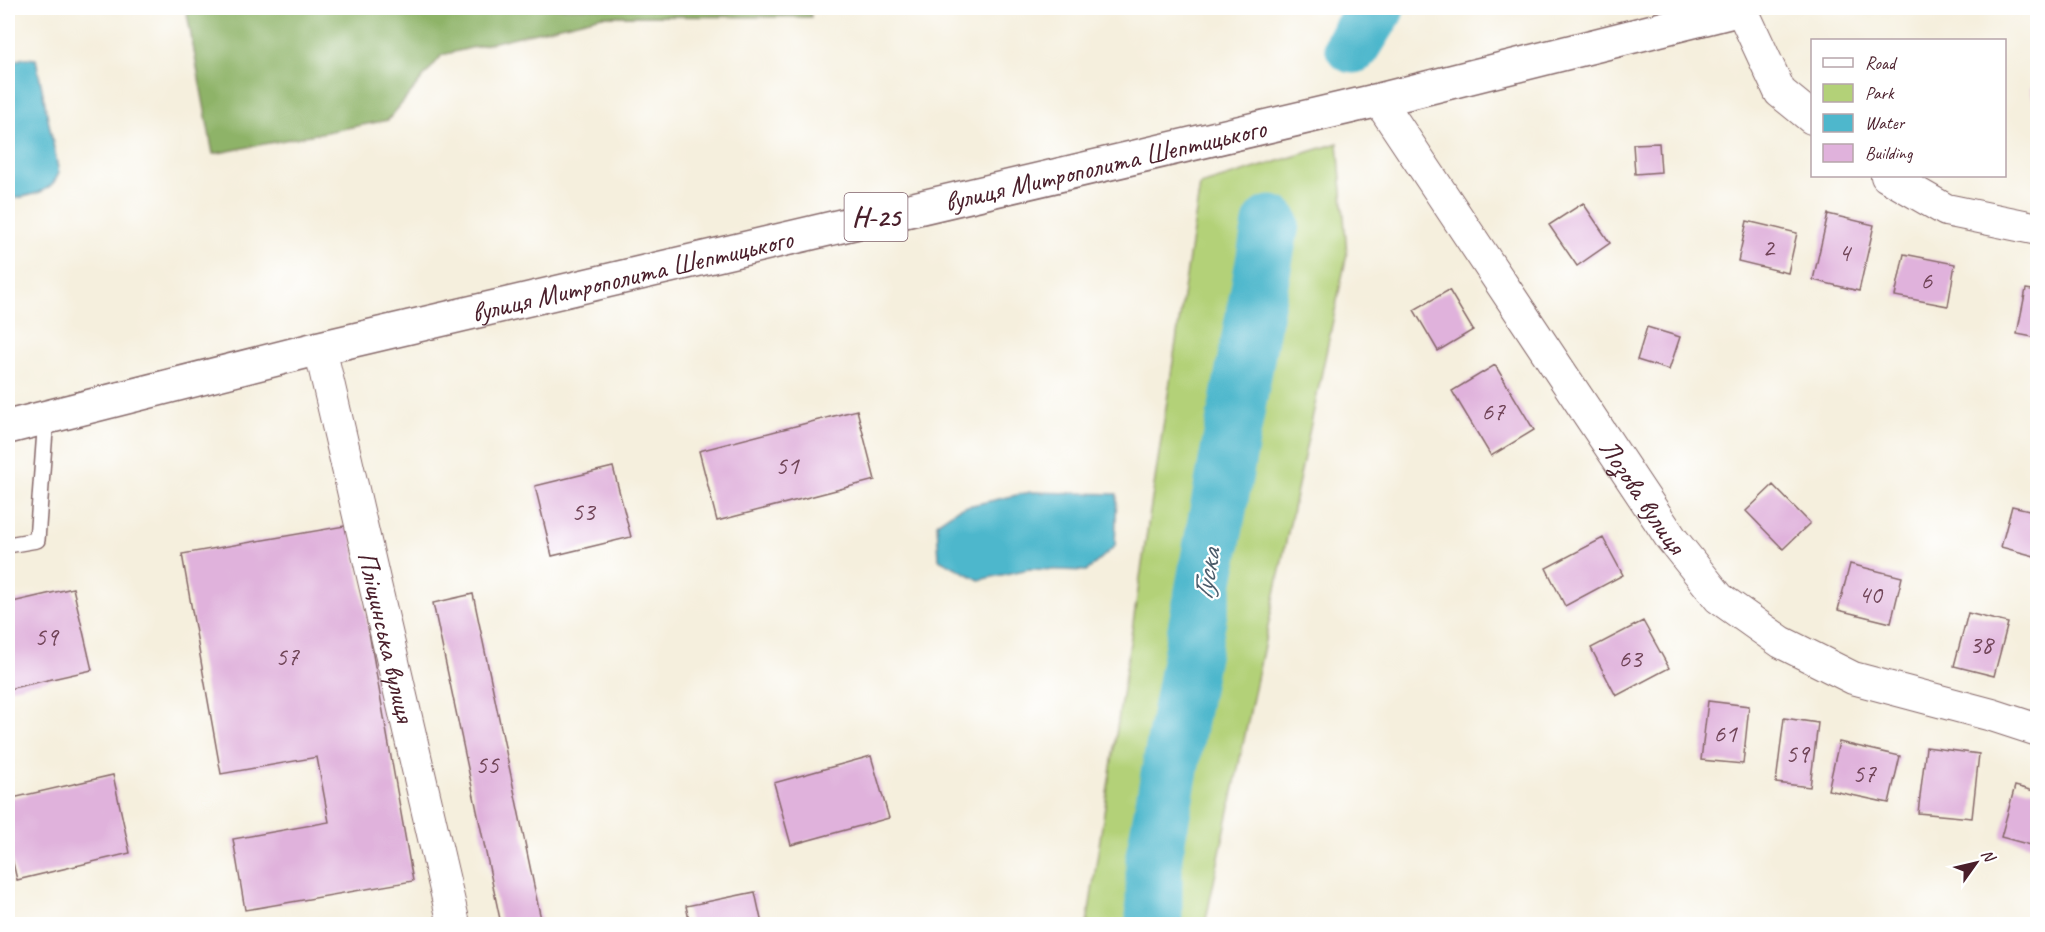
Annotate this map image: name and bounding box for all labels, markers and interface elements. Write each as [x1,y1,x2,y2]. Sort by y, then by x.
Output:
legend [1811,39,2006,177]
text: Road [1865,52,1898,74]
text: Park [1865,82,1895,104]
street label: вулиця Митрополита Шептицького [941,110,1271,219]
text: Water [1865,112,1906,134]
text: Building [1865,142,1914,164]
road number: Н-25 [844,193,908,241]
street label: вулиця Митрополита Шептицького [468,220,798,330]
house number: 2 [1762,231,1776,264]
house number: 4 [1838,236,1852,269]
house number: 6 [1920,264,1933,297]
house number: 67 [1481,395,1506,428]
street label: Лозова вулиця [1592,432,1695,563]
house number: 51 [775,449,800,482]
house number: 53 [571,495,597,528]
water label: Гуска [1183,543,1230,602]
street label: Пліщинська вулиця [350,548,424,727]
house number: 40 [1858,578,1884,611]
house number: 59 [34,620,60,653]
house number: 38 [1969,628,1995,661]
house number: 57 [275,640,300,673]
house number: 63 [1618,642,1644,675]
house number: 61 [1713,717,1738,750]
house number: 59 [1785,737,1811,770]
house number: 55 [475,748,500,781]
house number: 57 [1852,757,1877,790]
north arrow [1946,833,2006,893]
text: N [1977,845,2000,867]

